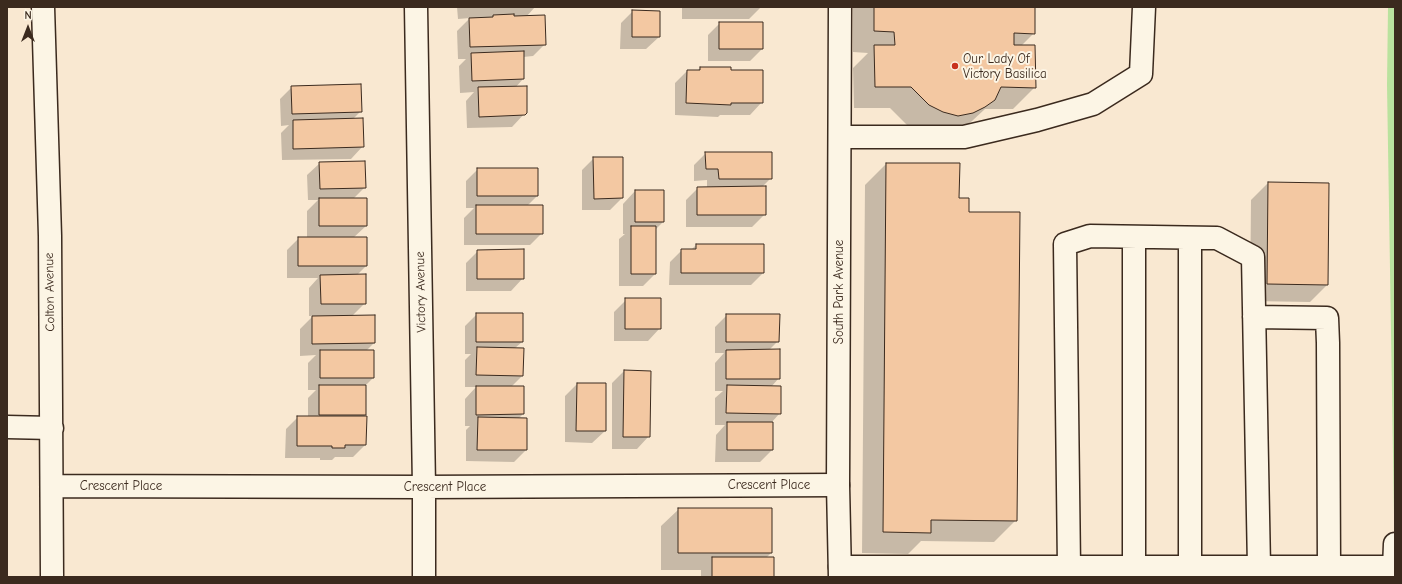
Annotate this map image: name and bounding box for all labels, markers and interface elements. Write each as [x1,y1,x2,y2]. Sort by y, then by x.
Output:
north arrow [8,8,48,48]
text: N [24,9,32,22]
place label: Our Lady Of Victory Basilica [963,51,1047,82]
marker: Our Lady Of Victory Basilica [950,61,960,71]
street label: South Park Avenue [831,240,847,344]
street label: Victory Avenue [412,251,430,333]
street label: Colton Avenue [42,252,58,332]
street label: Crescent Place [728,477,810,493]
street label: Crescent Place [80,478,162,494]
street label: Crescent Place [404,479,486,495]

